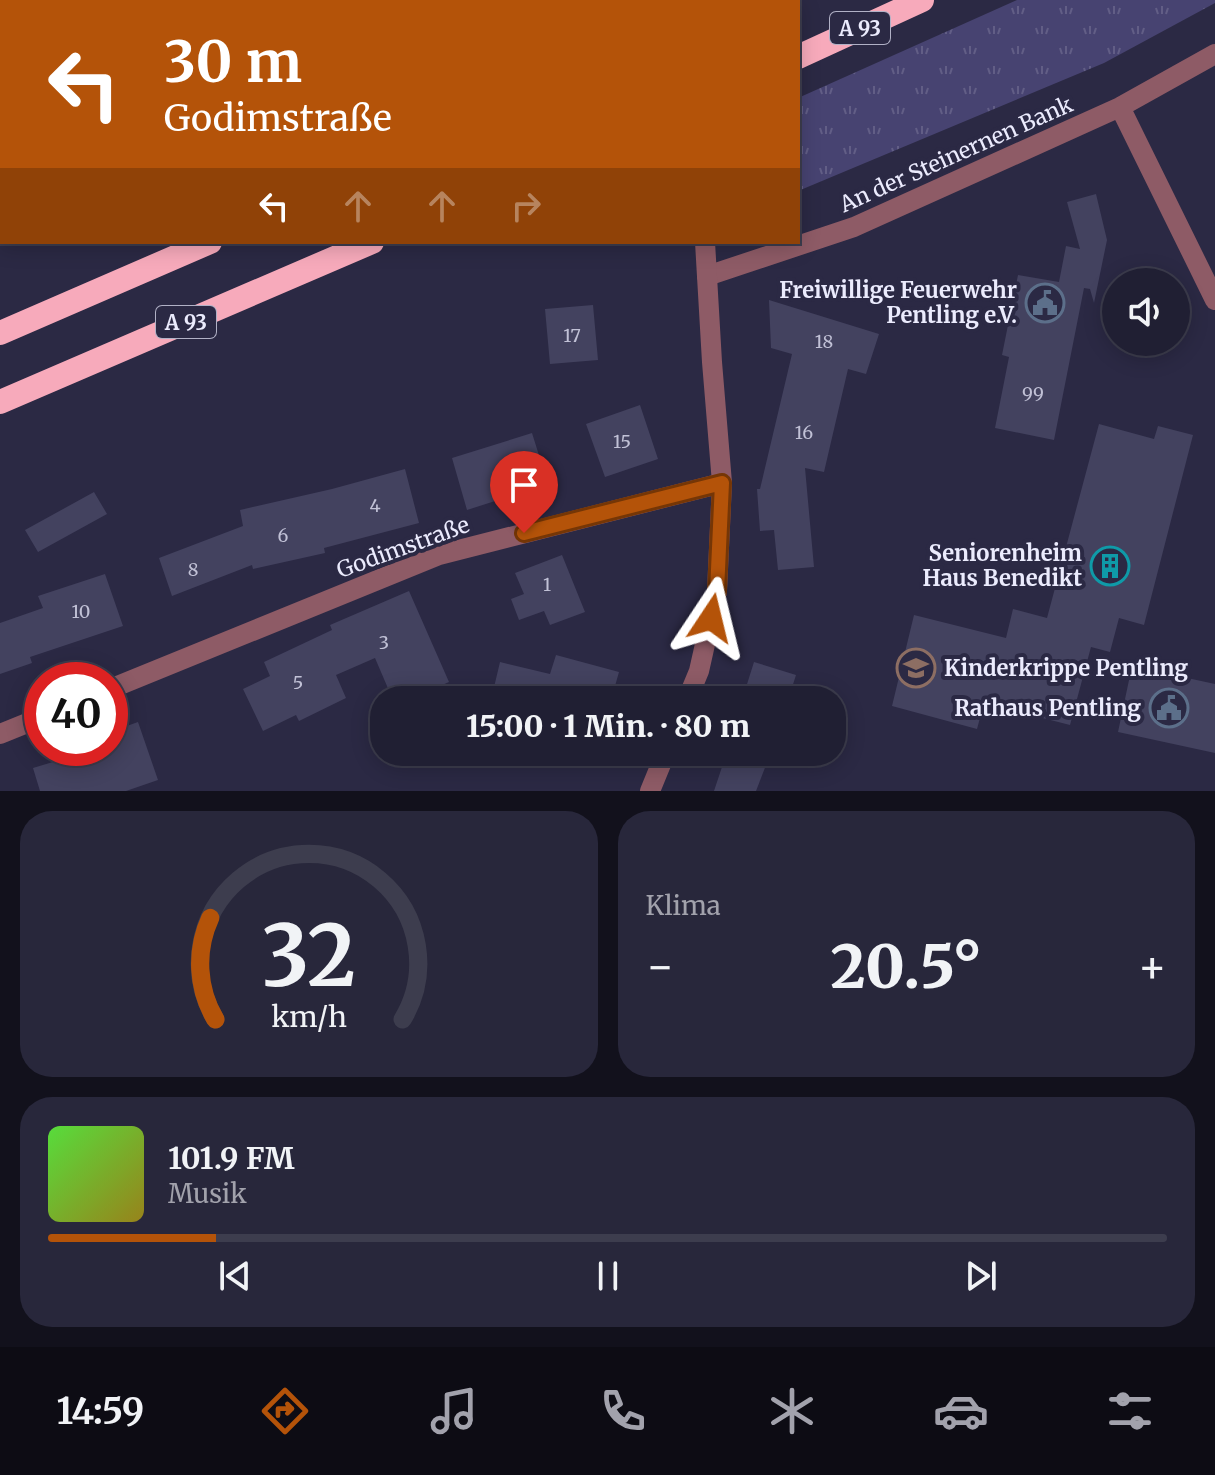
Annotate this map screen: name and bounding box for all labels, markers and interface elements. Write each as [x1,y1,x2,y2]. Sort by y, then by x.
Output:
road number: A 93 [830,12,890,44]
text: 30 m [164,27,302,97]
icon: left [32,32,136,136]
street label: An der Steinernen Bank [834,90,1077,219]
text: Godimstraße [164,96,392,141]
icon: left [252,184,296,228]
icon: ahead [336,184,380,228]
icon: ahead [420,184,464,228]
icon: right [504,184,548,228]
map controls [1102,268,1190,356]
button: sound [1102,268,1190,356]
place label: Freiwillige Feuerwehr Pentling e.V. [779,276,1017,329]
public building icon: Freiwillige Feuerwehr Pentling e.V. [1024,282,1066,324]
road number: A 93 [156,306,216,338]
house number: 17 [563,324,581,347]
house number: 18 [815,330,833,353]
house number: 99 [1022,382,1044,405]
house number: 16 [795,421,813,444]
house number: 15 [613,430,631,453]
pin [490,451,558,533]
icon: arrive [502,463,546,507]
house number: 4 [369,494,381,517]
street label: Godimstraße [333,510,473,584]
house number: 6 [278,524,289,547]
place label: Seniorenheim Haus Benedikt [923,539,1082,592]
building icon: Seniorenheim Haus Benedikt [1089,545,1131,587]
house number: 8 [188,558,198,581]
house number: 1 [543,573,551,596]
position arrow [669,576,753,660]
house number: 10 [72,600,90,623]
house number: 3 [379,631,389,654]
school or university icon: Kinderkrippe Pentling [895,647,937,689]
place label: Kinderkrippe Pentling [944,654,1188,682]
speed limit sign: 40 [24,662,128,766]
house number: 5 [293,671,303,694]
public building icon: Rathaus Pentling [1148,687,1190,729]
place label: Rathaus Pentling [954,694,1141,722]
text: 15:00 · 1 Min. · 80 m [466,707,750,745]
text: Klima [646,889,721,922]
text: 32 [262,904,356,1009]
text: 20.5° [830,929,982,1004]
text: − [646,939,675,994]
text: + [1138,939,1167,994]
text: km/h [271,999,347,1035]
text: 101.9 FM [168,1139,295,1177]
text: Musik [168,1177,247,1210]
icon: previous [213,1254,257,1298]
icon: pause [586,1254,630,1298]
icon: next [959,1254,1003,1298]
icon: directions [257,1383,313,1439]
icon: music [426,1383,482,1439]
icon: phone [595,1383,651,1439]
icon: climate [764,1383,820,1439]
icon: car [933,1383,989,1439]
icon: filters [1102,1383,1158,1439]
text: 14:59 [57,1389,144,1434]

